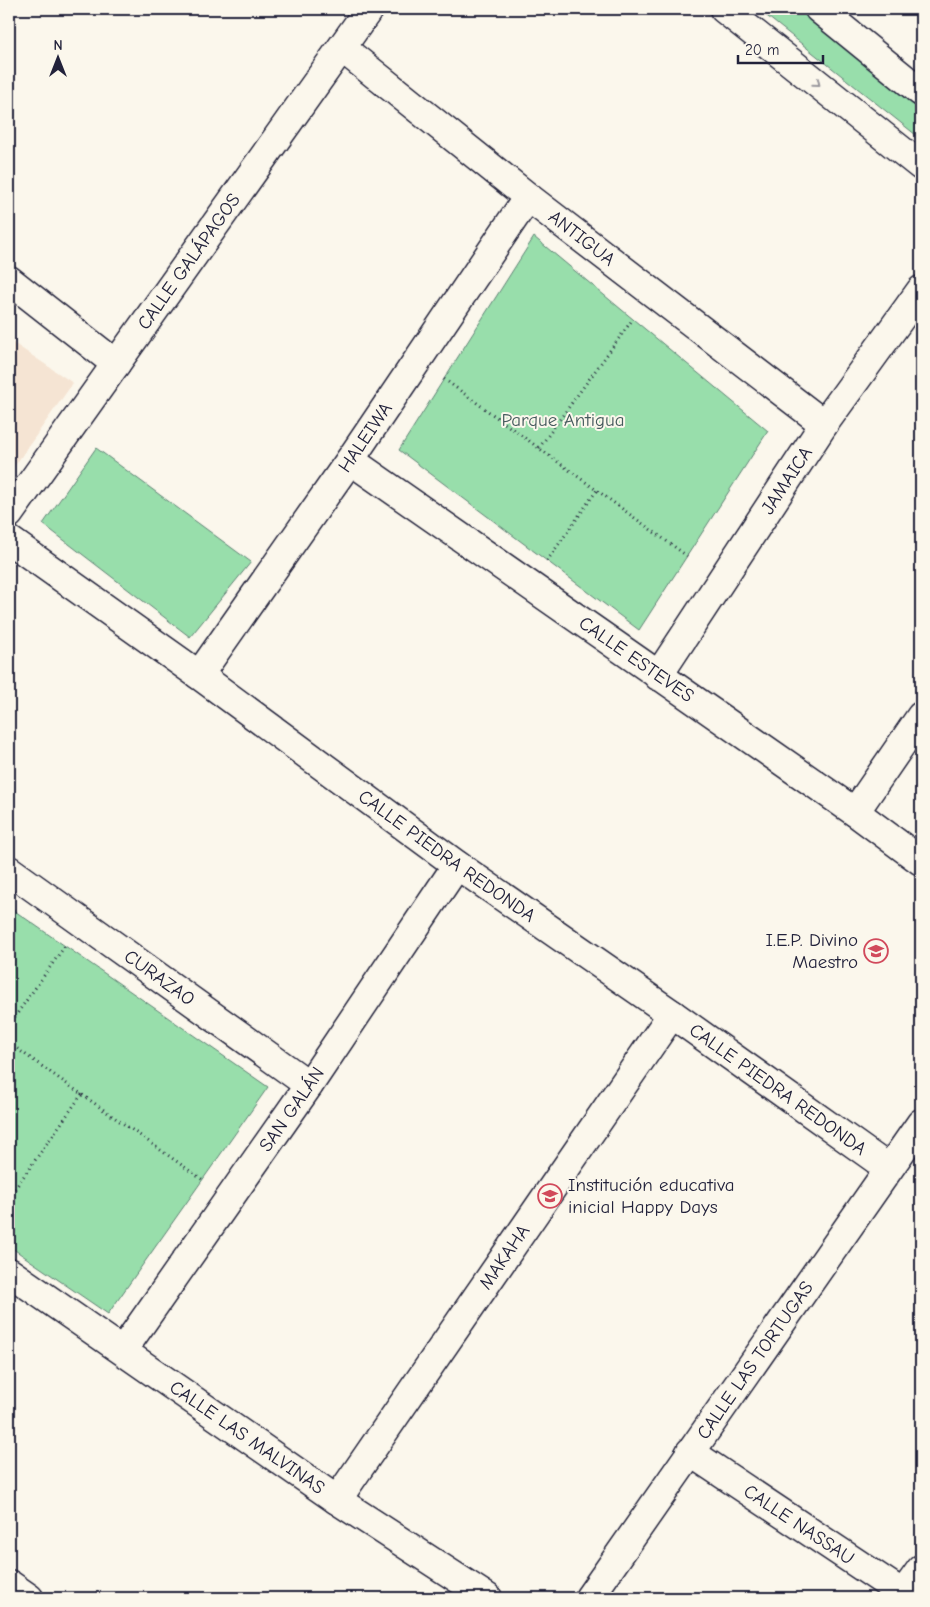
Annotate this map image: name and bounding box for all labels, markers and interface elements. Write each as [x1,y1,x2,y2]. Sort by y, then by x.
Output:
north arrow [32,32,82,82]
scale bar [738,32,822,64]
text: N [53,37,63,54]
text: 20 m [745,41,779,59]
one-way arrow [811,77,820,85]
street label: CALLE GALÁPAGOS [133,189,245,334]
street label: ANTIGUA [544,206,619,271]
street label: HALEIWA [334,398,397,477]
park label: Parque Antigua [501,409,625,431]
street label: JAMAICA [757,443,817,519]
street label: CALLE ESTEVES [575,612,698,707]
street label: CALLE PIEDRA REDONDA [354,785,539,927]
place label: I.E.P. Divino Maestro [766,929,858,973]
school or university icon: I.E.P. Divino Maestro [863,938,889,964]
street label: CURAZAO [120,945,199,1010]
street label: CALLE PIEDRA REDONDA [685,1019,871,1160]
street label: SAN GALÁN [255,1063,329,1156]
place label: Institución educativa inicial Happy Days [568,1174,735,1218]
school or university icon: Institución educativa inicial Happy Days [537,1183,563,1209]
street label: MAKAHA [475,1221,534,1294]
street label: CALLE LAS TORTUGAS [692,1277,818,1443]
street label: CALLE LAS MALVINAS [165,1376,329,1499]
street label: CALLE NASSAU [740,1480,858,1569]

